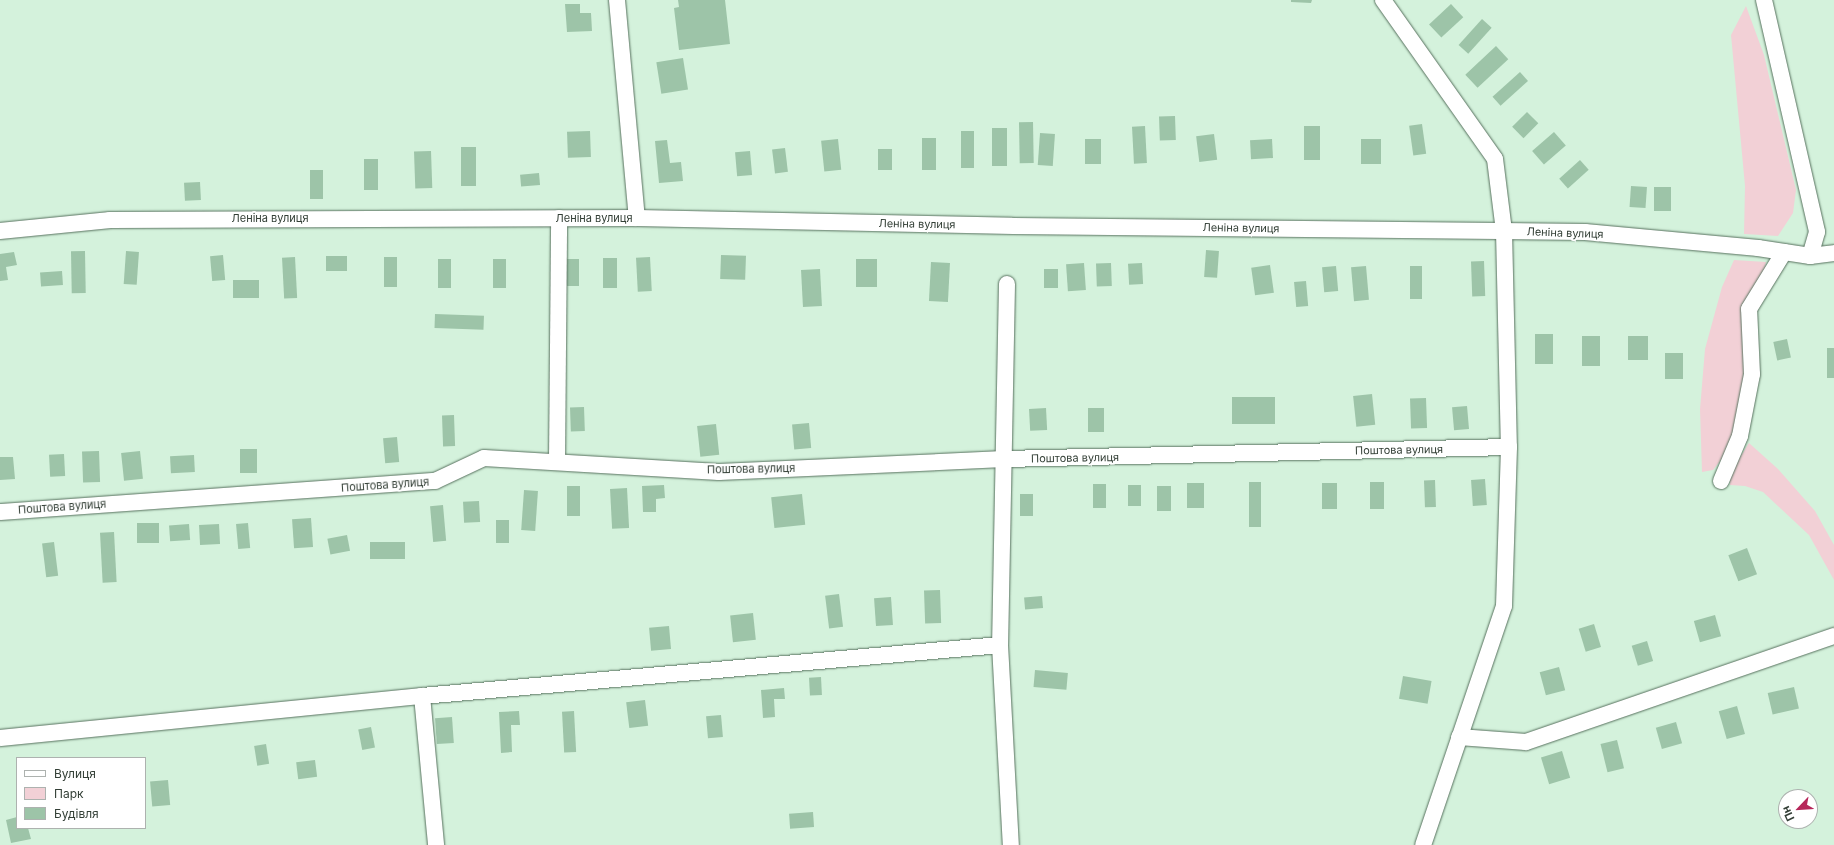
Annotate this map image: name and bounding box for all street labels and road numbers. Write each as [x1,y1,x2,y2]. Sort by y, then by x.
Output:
street label: Леніна вулиця [232,211,308,225]
street label: Леніна вулиця [556,211,632,225]
street label: Леніна вулиця [878,217,956,231]
street label: Леніна вулиця [1202,221,1280,235]
street label: Леніна вулиця [1526,225,1604,241]
street label: Поштова вулиця [1355,443,1443,457]
street label: Поштова вулиця [1031,451,1119,465]
street label: Поштова вулиця [707,462,795,476]
street label: Поштова вулиця [341,475,429,495]
street label: Поштова вулиця [18,497,106,517]

